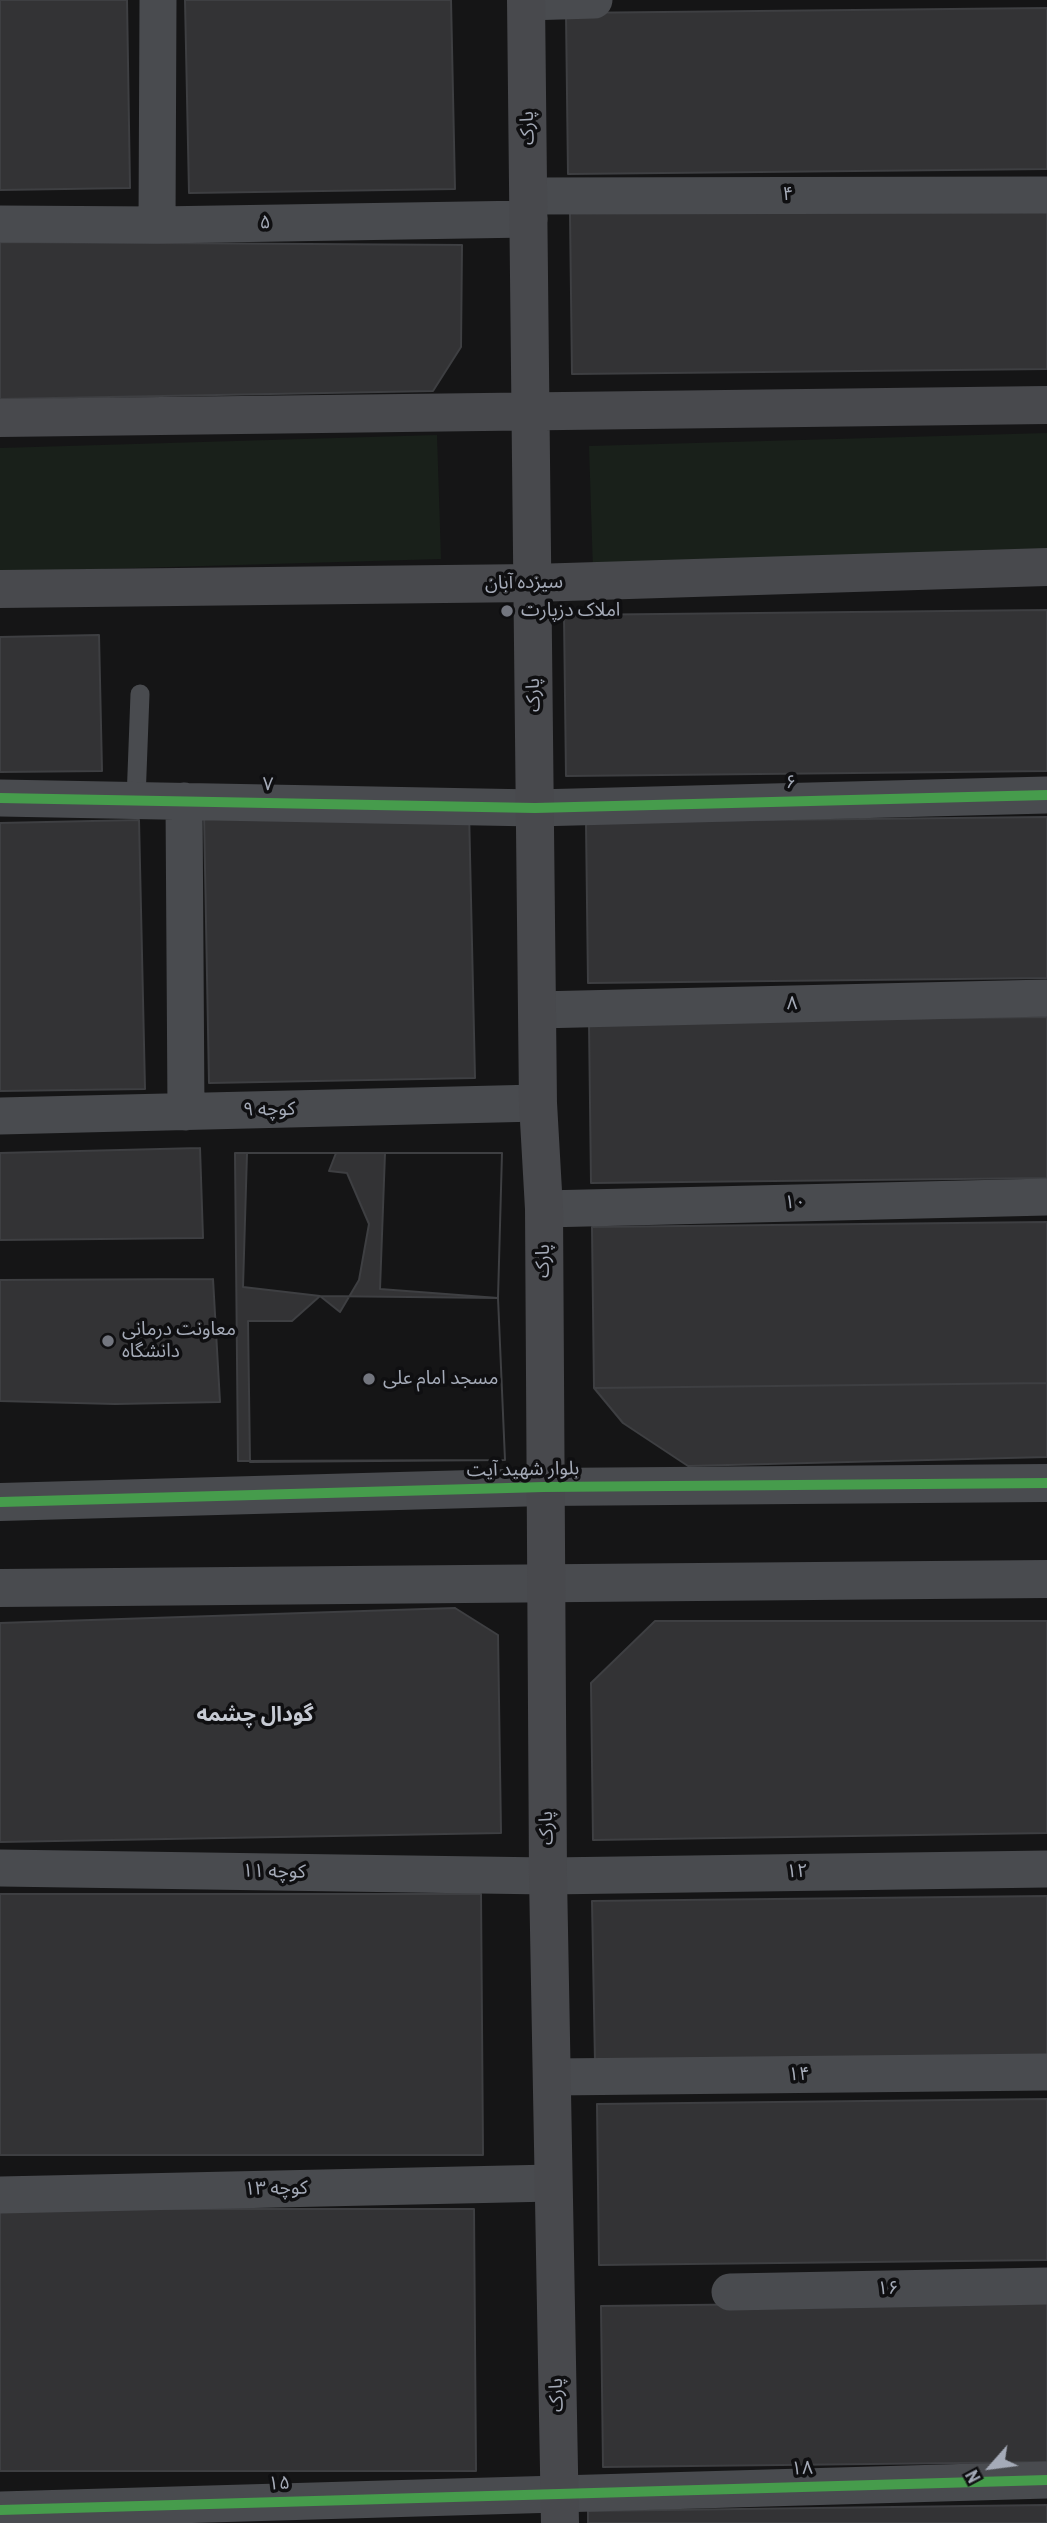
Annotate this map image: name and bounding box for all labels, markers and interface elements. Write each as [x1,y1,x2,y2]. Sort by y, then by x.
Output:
street label: پارک [516,111,540,145]
street label: ۴ [783,184,793,206]
street label: ۵ [259,212,271,234]
street label: سیزده آبان [485,571,563,595]
place label: املاک دزپارت [521,600,620,622]
marker: املاک دزپارت [499,603,515,619]
street label: پارک [522,678,546,712]
street label: ۶ [785,771,797,795]
street label: ۷ [262,774,274,796]
street label: ۸ [786,993,798,1015]
street label: کوچه ۹ [243,1098,295,1122]
street label: ۱۰ [784,1191,806,1215]
street label: پارک [533,1244,555,1278]
place label: معاونت درمانی دانشگاه [122,1319,236,1363]
marker: معاونت درمانی دانشگاه [100,1333,116,1349]
place label: مسجد امام علی [383,1368,498,1390]
marker: مسجد امام علی [361,1371,377,1387]
street label: بلوار شهید آیت [467,1458,579,1482]
district label: گودال چشمه [197,1702,313,1728]
street label: پارک [535,1811,559,1845]
street label: کوچه ۱۱ [242,1860,306,1884]
street label: ۱۲ [786,1860,808,1884]
street label: ۱۴ [788,2063,810,2087]
street label: کوچه ۱۳ [244,2177,308,2201]
street label: ۱۶ [877,2277,899,2301]
street label: پارک [545,2378,569,2412]
north arrow [956,2432,1026,2502]
street label: ۱۸ [791,2457,813,2481]
text: N [958,2466,987,2488]
street label: ۱۵ [268,2472,290,2496]

